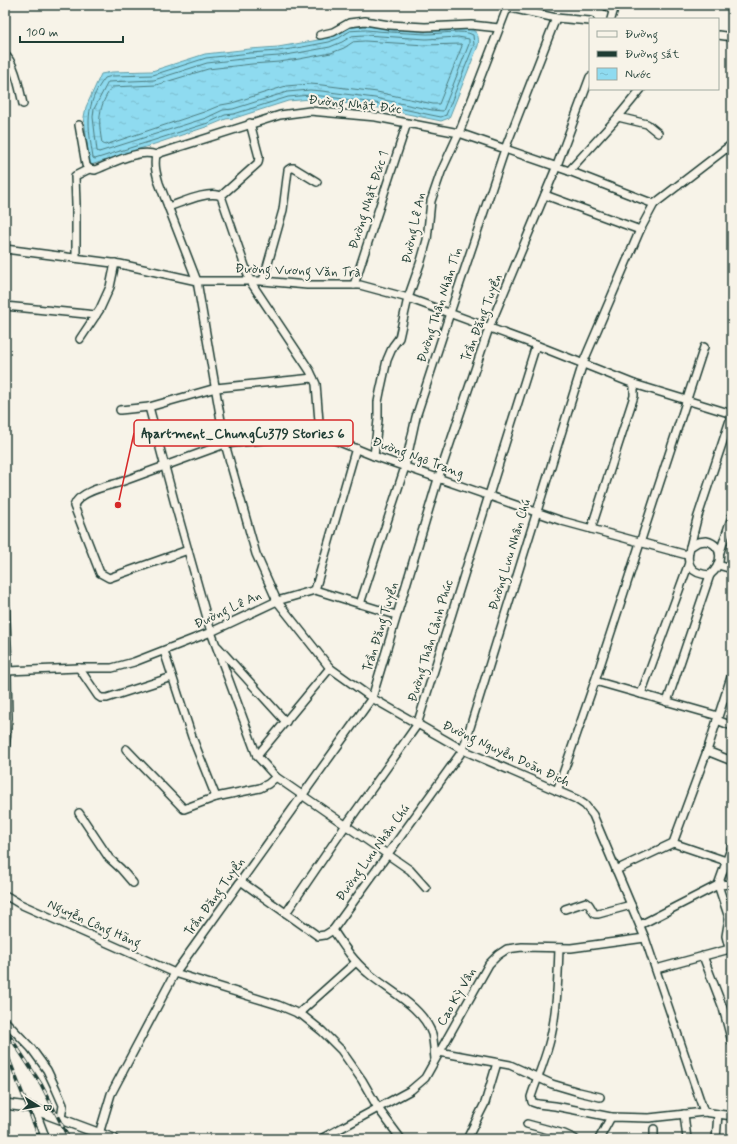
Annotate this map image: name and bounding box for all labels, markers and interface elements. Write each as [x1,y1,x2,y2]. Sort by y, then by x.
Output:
scale bar [20,18,123,44]
legend [589,18,719,90]
text: 100 m [26,25,58,41]
text: Đường [625,27,658,44]
text: Đường sắt [625,47,679,64]
text: Nước [625,67,651,83]
street label: Đường Nhật Đức [308,92,402,120]
street label: Đường Nhật Đức 1 [345,149,395,252]
street label: Đường Lê An [398,191,432,265]
street label: Đường Thân Nhân Tín [413,245,469,365]
street label: Đường Vương Văn Trà [235,260,361,284]
street label: Trần Đăng Tuyển [457,272,508,365]
callout: Apartment_ChungCu379 Stories 6 [134,420,353,446]
text: Apartment_ChungCu379 Stories 6 [141,425,345,445]
street label: Đường Ngô Trang [369,434,466,484]
street label: Đường Lưu Nhân Chú [485,497,537,613]
street label: Đường Thân Cảnh Phúc [404,578,460,705]
street label: Trần Đăng Tuyển [359,580,405,674]
street label: Đường Lê An [192,587,265,635]
street label: Đường Nguyễn Doãn Địch [439,717,573,793]
street label: Đường Lưu Nhân Chú [332,801,415,906]
street label: Trần Đăng Tuyển [181,854,251,941]
street label: Nguyễn Công Hãng [44,896,143,954]
street label: Cao Kỳ Vân [433,965,481,1029]
north arrow [18,1086,58,1126]
text: B [39,1103,54,1113]

